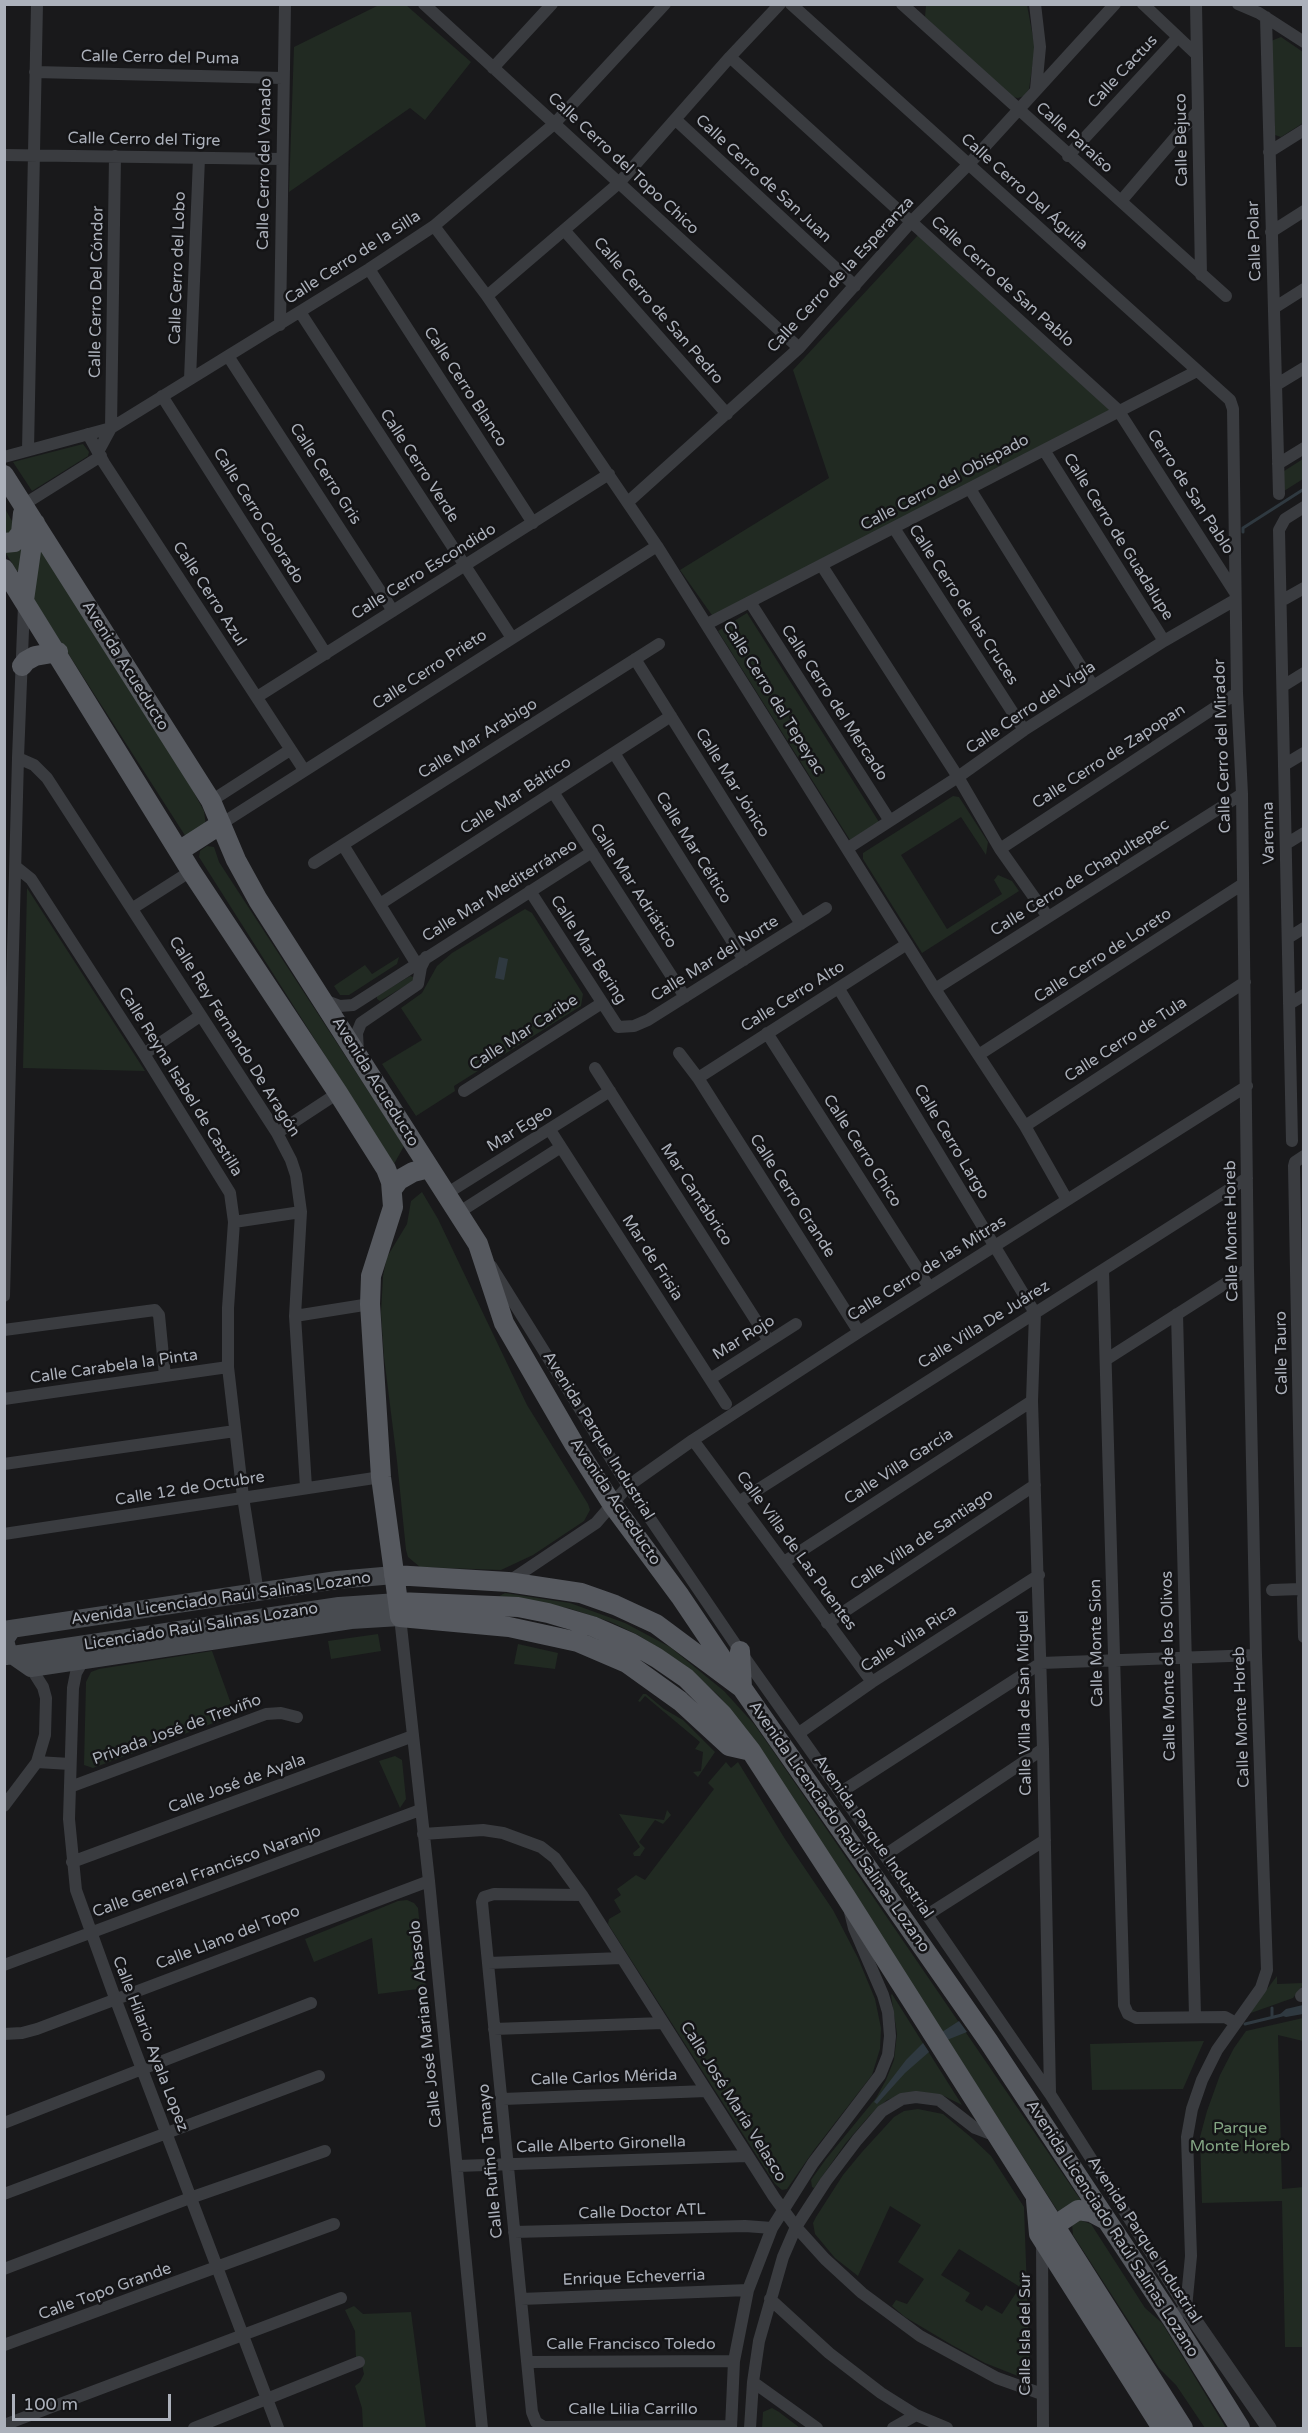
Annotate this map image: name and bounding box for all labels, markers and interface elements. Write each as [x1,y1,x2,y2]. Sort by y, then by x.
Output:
street label: Calle Cactus [1084,31,1162,113]
street label: Calle Cerro del Puma [81,47,239,69]
street label: Calle Cerro del Venado [254,78,276,250]
street label: Calle Cerro del Topo Chico [543,89,703,239]
street label: Calle Bejuco [1172,93,1192,187]
street label: Calle Paraíso [1031,98,1117,178]
street label: Calle Cerro de San Juan [691,111,835,247]
street label: Calle Cerro del Tigre [67,129,221,151]
street label: Calle Cerro Del Águila [956,130,1092,254]
street label: Calle Cerro del Lobo [166,191,190,345]
street label: Calle Cerro de la Esperanza [764,193,918,357]
street label: Calle Polar [1244,200,1266,282]
street label: Calle Cerro Del Cóndor [86,206,108,378]
street label: Calle Cerro de la Silla [281,207,425,309]
street label: Calle Cerro de San Pablo [926,213,1078,351]
street label: Calle Cerro de San Pedro [589,234,727,388]
street label: Calle Cerro Blanco [419,323,511,451]
street label: Calle Cerro Verde [375,406,463,526]
street label: Calle Cerro Gris [285,420,365,528]
street label: Cerro de San Pablo [1142,426,1238,558]
street label: Calle Cerro del Obispado [858,430,1032,536]
street label: Calle Cerro Colorado [208,445,308,587]
street label: Calle Cerro de Guadalupe [1059,450,1177,624]
street label: Calle Cerro Escondido [348,520,500,624]
street label: Calle Cerro de las Cruces [904,521,1022,689]
street label: Calle Cerro Azul [168,538,250,650]
street label: Avenida Acueducto [77,598,173,734]
street label: Calle Cerro del Tepeyac [718,618,828,778]
street label: Calle Cerro del Mercado [776,621,892,785]
street label: Calle Cerro Prieto [369,626,491,714]
street label: Calle Cerro del Vigía [962,657,1100,759]
street label: Calle Cerro del Mirador [1210,658,1236,834]
street label: Calle Mar Arabigo [415,695,541,783]
street label: Calle Cerro de Zapopan [1029,700,1189,814]
street label: Calle Mar Jónico [691,725,773,841]
street label: Calle Mar Báltico [457,753,575,839]
street label: Calle Mar Céltico [651,789,735,907]
street label: Varenna [1259,802,1279,864]
street label: Calle Cerro de Chapultepec [987,815,1173,941]
street label: Calle Mar Adriático [585,820,681,952]
street label: Calle Mar Mediterráneo [419,835,581,947]
street label: Calle Mar Bering [546,892,630,1008]
street label: Calle Cerro de Loreto [1031,904,1175,1008]
street label: Calle Mar del Norte [648,912,782,1006]
street label: Calle Rey Fernando De Aragón [164,933,304,1141]
street label: Calle Cerro Alto [738,957,848,1037]
street label: Calle Reyna Isabel de Castilla [114,984,246,1180]
street label: Calle Mar Caribe [466,991,582,1075]
street label: Calle Cerro de Tula [1061,993,1191,1087]
street label: Avenida Acueducto [327,1014,423,1150]
street label: Calle Cerro Largo [909,1081,993,1203]
street label: Calle Cerro Chico [819,1091,905,1211]
street label: Mar Egeo [484,1101,556,1157]
street label: Calle Cerro Grande [745,1131,839,1261]
street label: Mar Cantábrico [656,1140,736,1250]
street label: Calle Monte Horeb [1221,1160,1243,1302]
street label: Mar de Frisia [617,1212,687,1304]
street label: Calle Cerro de las Mitras [844,1212,1010,1326]
street label: Calle Villa De Juárez [915,1277,1053,1373]
street label: Mar Rojo [709,1311,779,1365]
street label: Calle Tauro [1272,1311,1292,1395]
street label: Calle Carabela la Pinta [29,1346,199,1388]
street label: Avenida Parque Industrial [538,1348,658,1524]
street label: Calle Villa García [841,1425,957,1509]
street label: Avenida Acueducto [565,1435,665,1569]
street label: Calle 12 de Octubre [114,1468,266,1510]
street label: Calle Villa de Las Puentes [732,1468,860,1634]
street label: Calle Villa de Santiago [847,1485,997,1595]
street label: Avenida Licenciado Raúl Salinas Lozano [70,1568,372,1630]
street label: Calle Monte de los Olivos [1158,1571,1180,1761]
street label: Calle Monte Sion [1086,1579,1108,1707]
street label: Licenciado Raúl Salinas Lozano [82,1599,320,1655]
street label: Calle Villa Rica [858,1601,960,1677]
street label: Calle Villa de San Miguel [1014,1610,1036,1796]
street label: Calle Monte Horeb [1230,1646,1254,1788]
street label: Privada José de Treviño [90,1690,264,1770]
street label: Avenida Licenciado Raúl Salinas Lozano [744,1698,934,1956]
street label: Calle José de Ayala [166,1750,308,1818]
street label: Avenida Parque Industrial [809,1752,937,1922]
street label: Calle General Francisco Naranjo [90,1822,324,1922]
street label: Calle Llano del Topo [153,1902,303,1974]
street label: Calle José Mariano Abasolo [406,1919,446,2129]
street label: Calle Hilario Ayala Lopez [108,1954,192,2134]
street label: Calle José María Velasco [676,2018,790,2186]
street label: Calle Carlos Mérida [530,2066,678,2090]
street label: Calle Rufino Tamayo [475,2083,507,2239]
street label: Avenida Licenciado Raúl Salinas Lozano [1022,2097,1202,2361]
park label: Parque Monte Horeb [1190,2119,1290,2157]
street label: Calle Alberto Gironella [516,2132,686,2158]
street label: Avenida Parque Industrial [1083,2153,1205,2327]
street label: Calle Doctor ATL [578,2200,706,2224]
street label: Calle Topo Grande [36,2259,174,2325]
street label: Enrique Echeverria [562,2266,706,2290]
street label: Calle Isla del Sur [1016,2272,1036,2396]
street label: Calle Francisco Toledo [546,2335,716,2355]
scale bar [15,2382,174,2420]
text: 100 m [23,2393,78,2415]
street label: Calle Lilia Carrillo [568,2400,698,2420]

